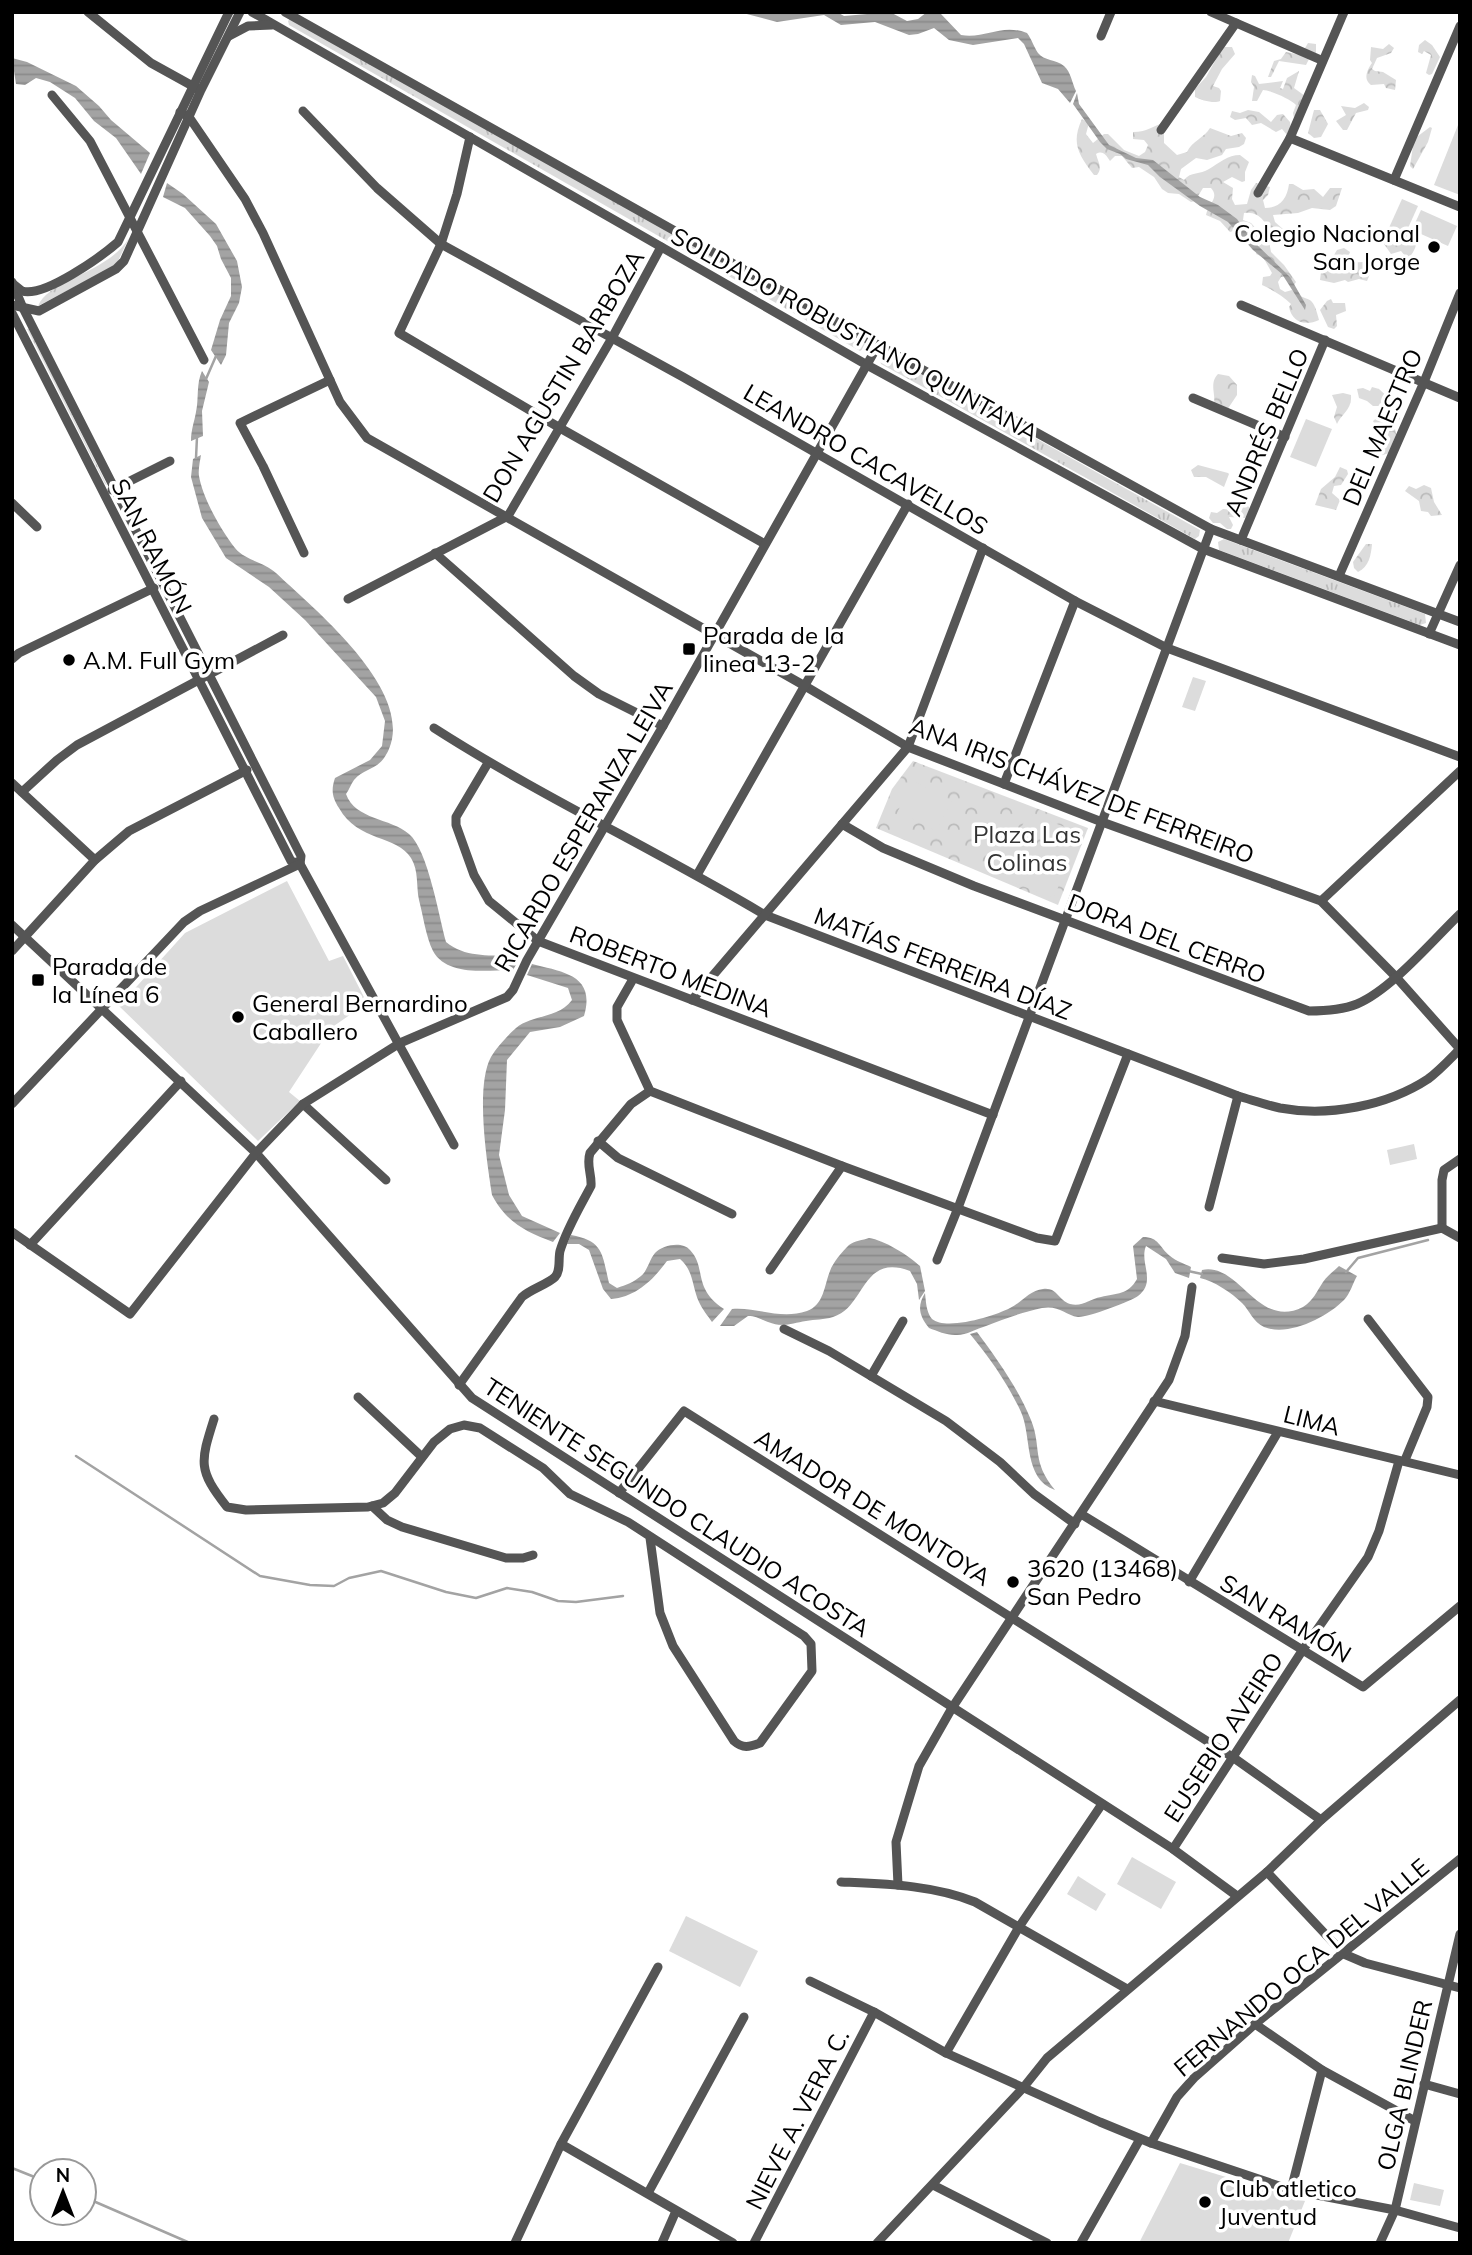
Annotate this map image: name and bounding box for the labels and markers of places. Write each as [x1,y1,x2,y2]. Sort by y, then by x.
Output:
place label: Colegio Nacional San Jorge [1234,218,1420,276]
marker: Colegio Nacional San Jorge [1426,239,1442,255]
place label: Parada de la linea 13-2 [703,620,844,678]
marker: Parada de la linea 13-2 [681,641,697,657]
place label: A.M. Full Gym [83,645,235,675]
marker: A.M. Full Gym [61,652,77,668]
place label: Parada de la Línea 6 [52,951,167,1009]
marker: Parada de la Línea 6 [30,972,46,988]
place label: General Bernardino Caballero [252,988,468,1046]
marker: General Bernardino Caballero [230,1009,246,1025]
place label: 3620 (13468) San Pedro [1027,1553,1178,1611]
marker: 3620 (13468) San Pedro [1005,1574,1021,1590]
place label: Club atletico Juventud [1219,2173,1357,2231]
marker: Club atletico Juventud [1197,2194,1213,2210]

